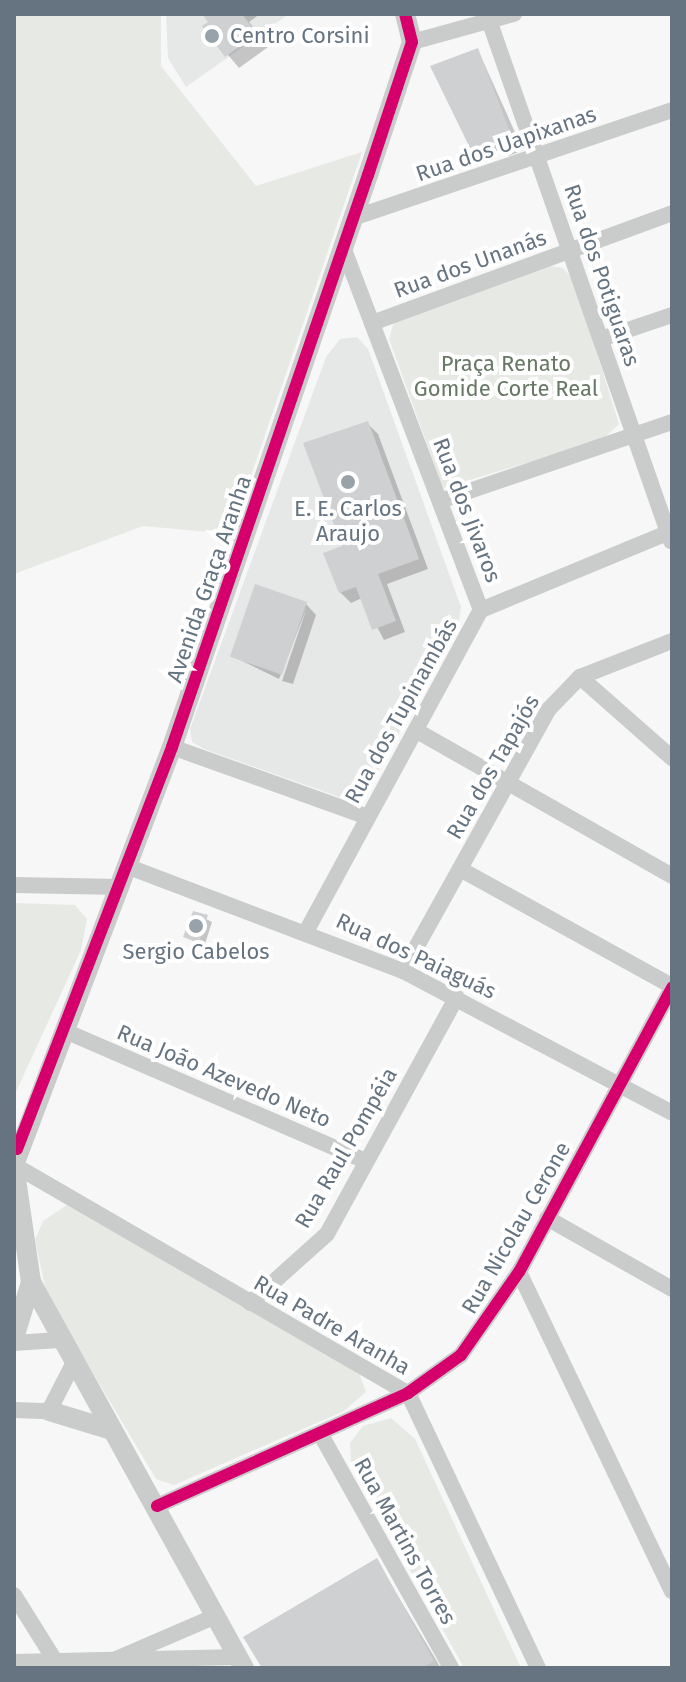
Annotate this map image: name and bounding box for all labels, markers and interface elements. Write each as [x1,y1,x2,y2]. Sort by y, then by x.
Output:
place label: Centro Corsini [230,23,370,49]
marker: Centro Corsini [201,25,223,47]
street label: Rua dos Uapixanas [412,101,600,187]
street label: Rua dos Potiguaras [558,180,646,370]
street label: Rua dos Unanás [390,224,550,304]
park label: Praça Renato Gomide Corte Real [414,350,598,402]
street label: Rua dos Jivaros [427,434,507,586]
street label: Avenida Graça Aranha [161,472,257,686]
marker: E. E. Carlos Araujo [339,473,357,491]
place label: E. E. Carlos Araujo [294,495,402,546]
street label: Rua dos Tupinambás [339,614,463,808]
street label: Rua dos Tapajós [441,690,545,844]
street label: Rua dos Paiaguás [332,907,500,1005]
marker: Sergio Cabelos [187,917,205,935]
place label: Sergio Cabelos [122,939,270,965]
street label: Rua João Azevedo Neto [113,1019,335,1133]
street label: Rua Raul Pompéia [289,1063,403,1233]
street label: Rua Nicolau Cerone [456,1137,576,1319]
street label: Rua Padre Aranha [249,1269,415,1381]
street label: Rua Martins Torres [348,1453,462,1629]

